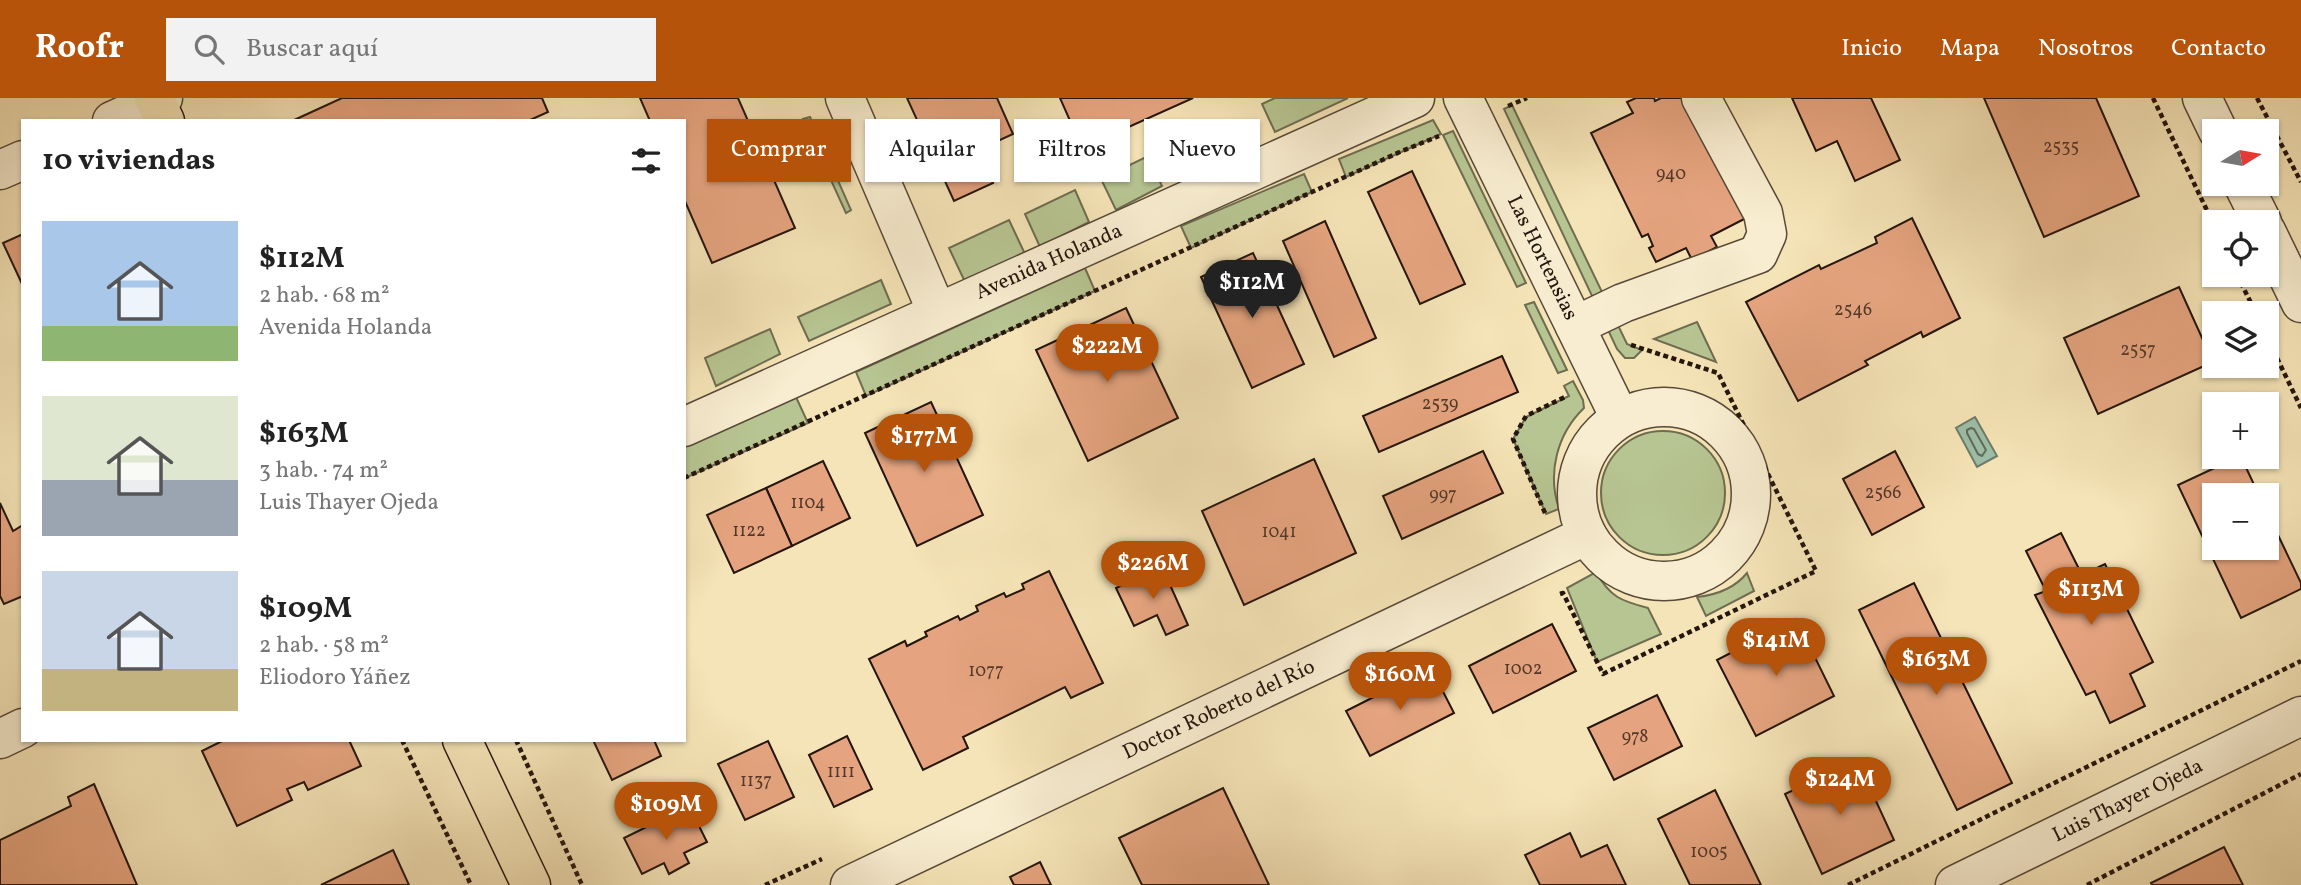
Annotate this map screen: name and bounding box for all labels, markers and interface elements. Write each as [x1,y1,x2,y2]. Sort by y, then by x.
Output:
search box [166,18,656,81]
text: Roofr [35,26,124,72]
icon: search [190,30,228,68]
text: Buscar aquí [246,31,378,67]
text: Inicio [1841,32,1902,66]
text: Mapa [1940,32,2000,66]
text: Nosotros [2038,32,2133,66]
text: Contacto [2171,32,2266,66]
chip: Comprar [707,119,851,182]
chip: Alquilar [865,119,1000,182]
chip: Filtros [1014,119,1130,182]
chip: Nuevo [1144,119,1260,182]
north arrow [2202,119,2278,196]
map controls [2202,119,2279,560]
house number: 2535 [2043,135,2079,160]
text: 10 viviendas [42,140,215,182]
icon: filters [627,142,665,180]
house number: 940 [1656,162,1686,187]
street label: Las Hortensias [1499,191,1585,325]
button: locate [2202,210,2279,287]
street label: Avenida Holanda [971,217,1127,307]
text: $112M [259,238,344,280]
icon: home [98,249,182,333]
pin: $112M [1203,260,1301,320]
text: $112M [1219,267,1285,299]
text: 2 hab. · 68 m² [259,280,389,312]
house number: 2546 [1834,298,1872,323]
button: layers [2202,301,2279,378]
text: Avenida Holanda [259,312,432,344]
pin: $222M [1058,324,1156,384]
text: $222M [1072,331,1142,363]
house number: 2557 [2120,338,2156,363]
house number: 2539 [1422,392,1458,417]
button: + [2202,392,2279,469]
text: $163M [259,413,348,455]
pin: $177M [875,414,973,474]
text: $177M [891,421,957,453]
icon: home [98,424,182,508]
text: 3 hab. · 74 m² [259,455,388,487]
house number: 2566 [1865,481,1901,506]
house number: 997 [1429,483,1457,508]
button: − [2202,483,2279,560]
text: Luis Thayer Ojeda [259,487,439,519]
house number: 1104 [790,491,826,516]
house number: 1122 [732,519,766,544]
house number: 1041 [1261,520,1297,545]
pin: $226M [1104,542,1202,601]
text: $226M [1117,548,1189,580]
pin: $113M [2042,568,2140,627]
text: $113M [2058,574,2124,606]
text: $109M [259,588,352,630]
icon: home [98,599,182,683]
pin: $141M [1727,618,1825,678]
text: $141M [1742,625,1810,657]
text: 2 hab. · 58 m² [259,630,389,662]
pin: $163M [1887,638,1985,697]
text: $163M [1902,644,1970,676]
pin: $160M [1351,652,1449,712]
street label: Doctor Roberto del Río [1118,653,1320,767]
house number: 1002 [1504,657,1542,682]
house number: 1077 [968,659,1004,684]
text: $160M [1364,659,1436,691]
text: Eliodoro Yáñez [259,662,410,694]
house number: 978 [1622,725,1648,750]
street label: Luis Thayer Ojeda [2048,752,2208,850]
pin: $124M [1791,758,1889,817]
house number: 1111 [827,760,855,785]
text: $124M [1805,764,1875,796]
house number: 1137 [740,769,772,794]
pin: $109M [617,782,715,842]
text: $109M [630,789,702,821]
house number: 1005 [1690,840,1728,865]

